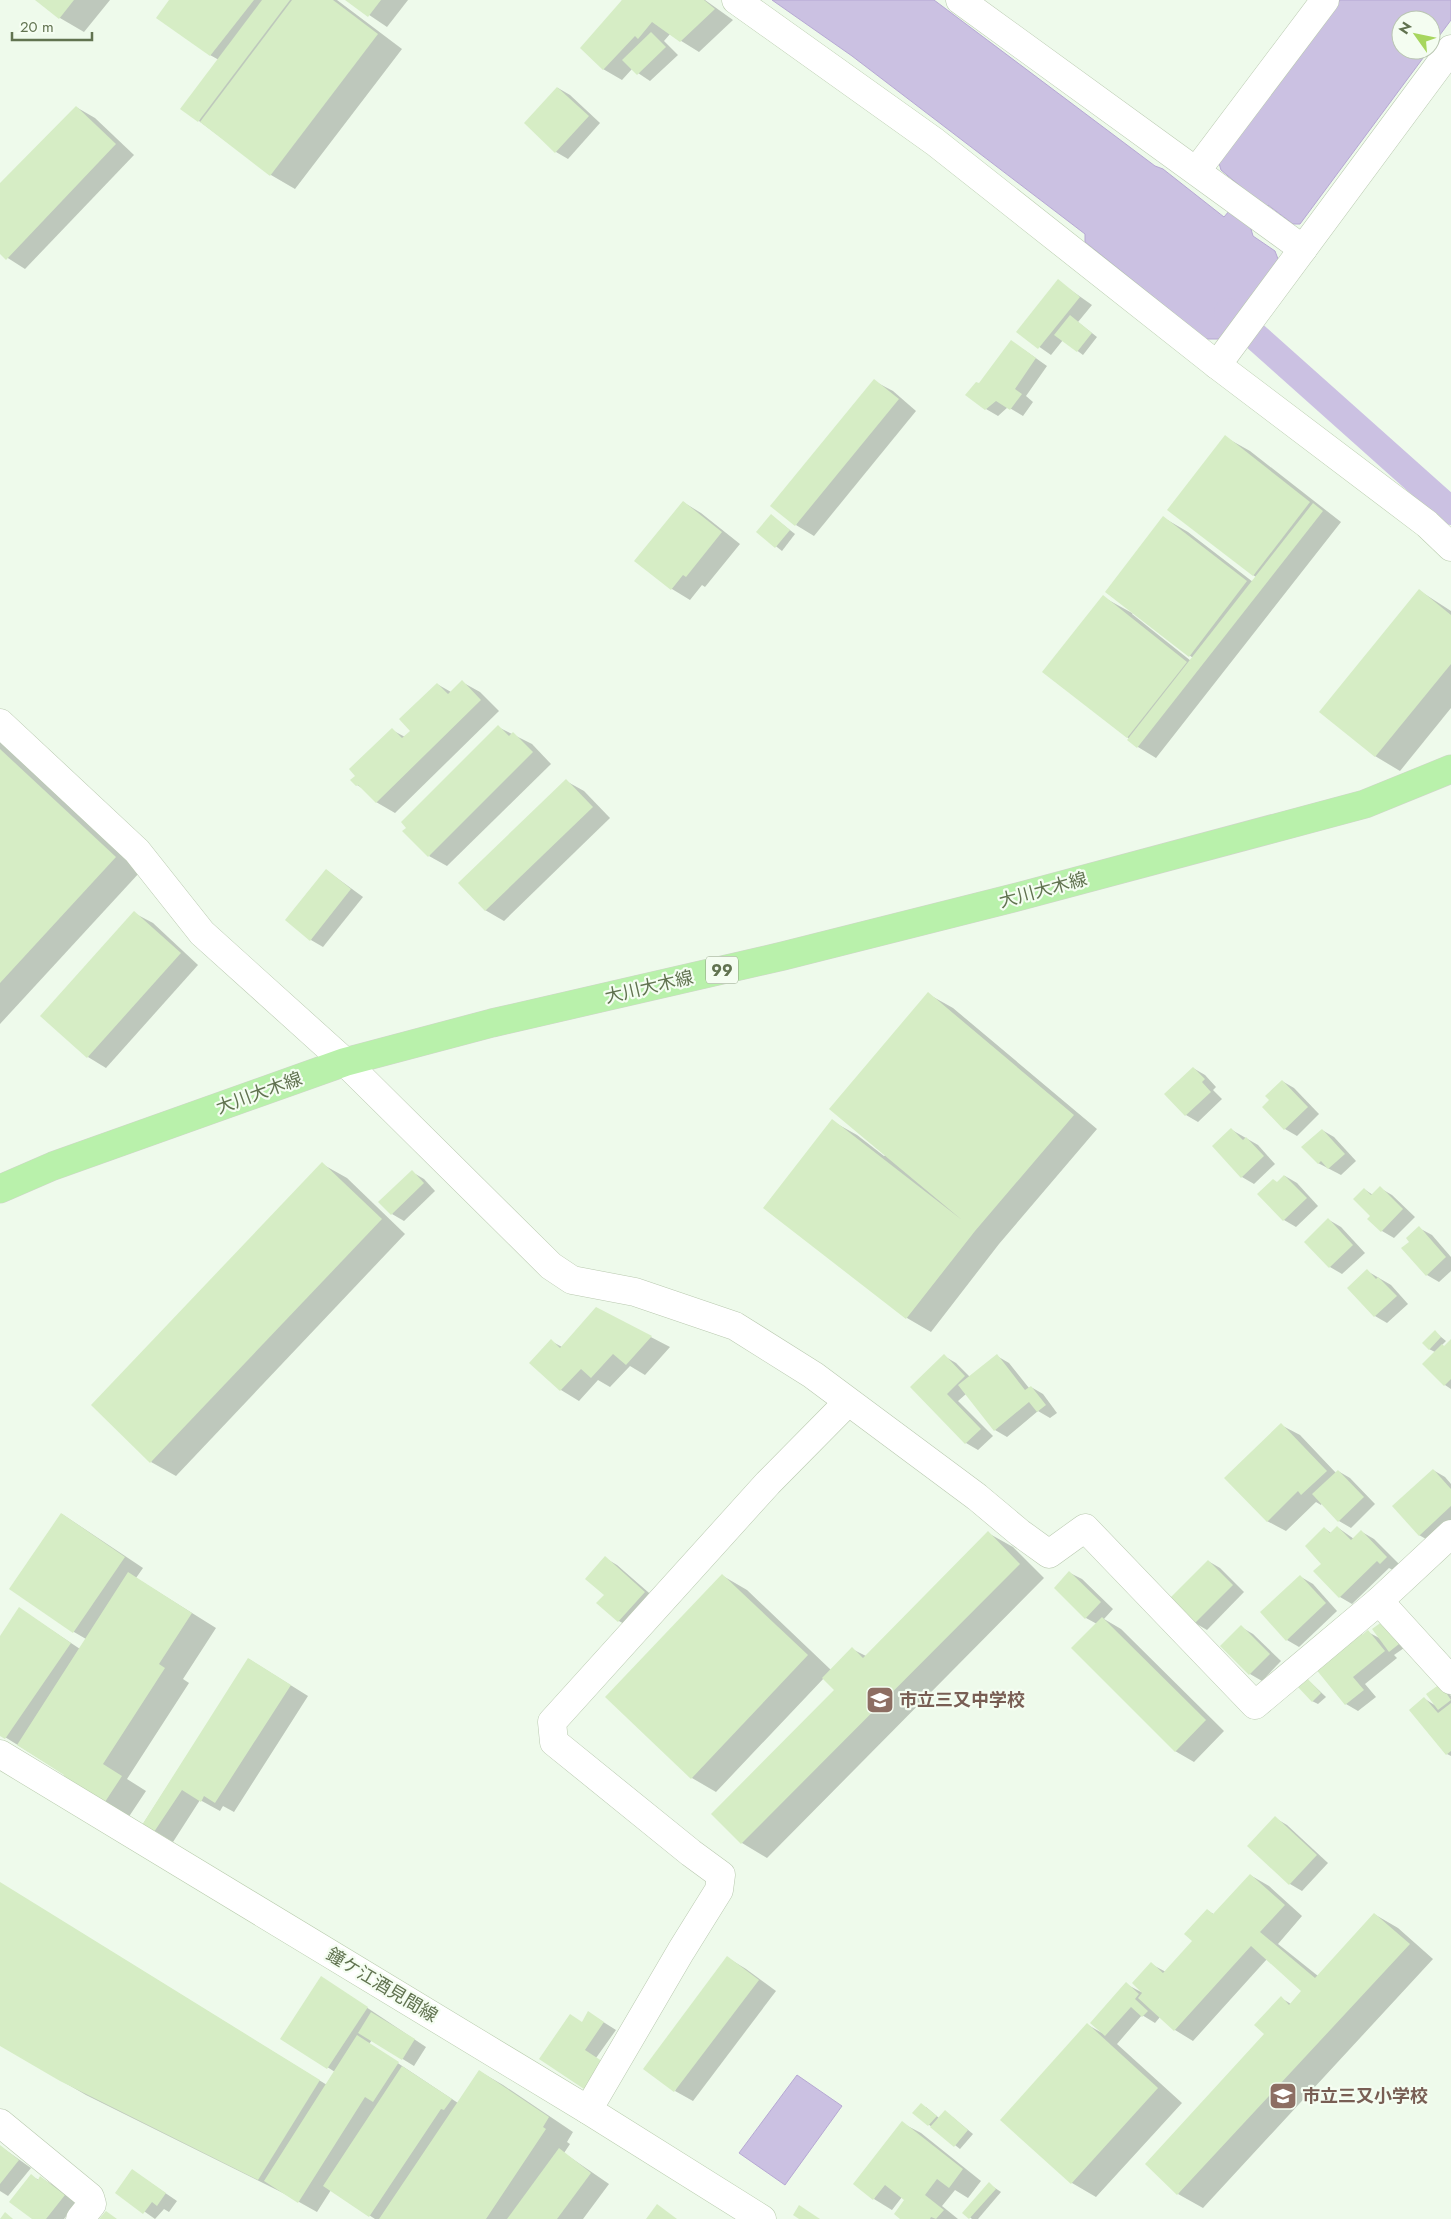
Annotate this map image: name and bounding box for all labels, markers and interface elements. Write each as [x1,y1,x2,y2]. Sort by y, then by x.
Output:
scale bar [12,10,92,42]
north arrow [1391,10,1441,60]
text: 20 m [20,16,54,38]
text: N [1394,18,1417,38]
street label: 大川大木線 [996,866,1090,914]
road number: 99 [706,956,738,984]
street label: 大川大木線 [602,964,696,1010]
street label: 大川大木線 [212,1065,306,1121]
school or university icon: 市立三又中学校 [865,1685,895,1715]
place label: 市立三又中学校 [899,1687,1025,1713]
street label: 鐘ケ江酒見間線 [321,1941,443,2029]
school or university icon: 市立三又小学校 [1268,2081,1298,2111]
place label: 市立三又小学校 [1302,2083,1428,2109]

